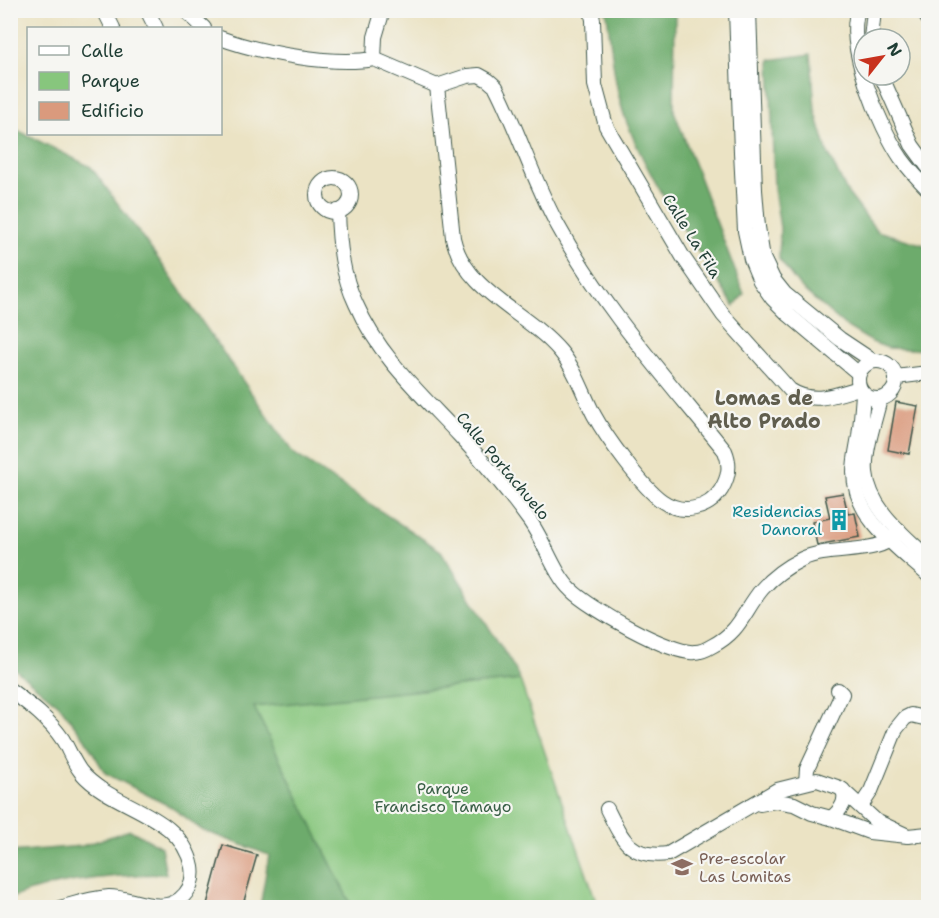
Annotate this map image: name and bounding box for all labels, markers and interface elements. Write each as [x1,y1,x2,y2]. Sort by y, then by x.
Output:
legend [27,27,222,135]
north arrow [852,27,912,87]
text: Calle [81,39,124,63]
text: N [882,39,907,60]
text: Parque [81,69,140,93]
text: Edificio [81,99,144,123]
street label: Calle La Fila [658,190,726,282]
district label: Lomas de Alto Prado [707,385,821,434]
street label: Calle Portachuelo [452,408,554,524]
place label: Residencias Danoral [732,501,822,540]
building icon: Residencias Danoral [827,508,851,532]
park label: Parque Francisco Tamayo [375,778,511,817]
place label: Pre-escolar Las Lomitas [699,848,792,887]
school or university icon: Pre-escolar Las Lomitas [670,855,694,879]

